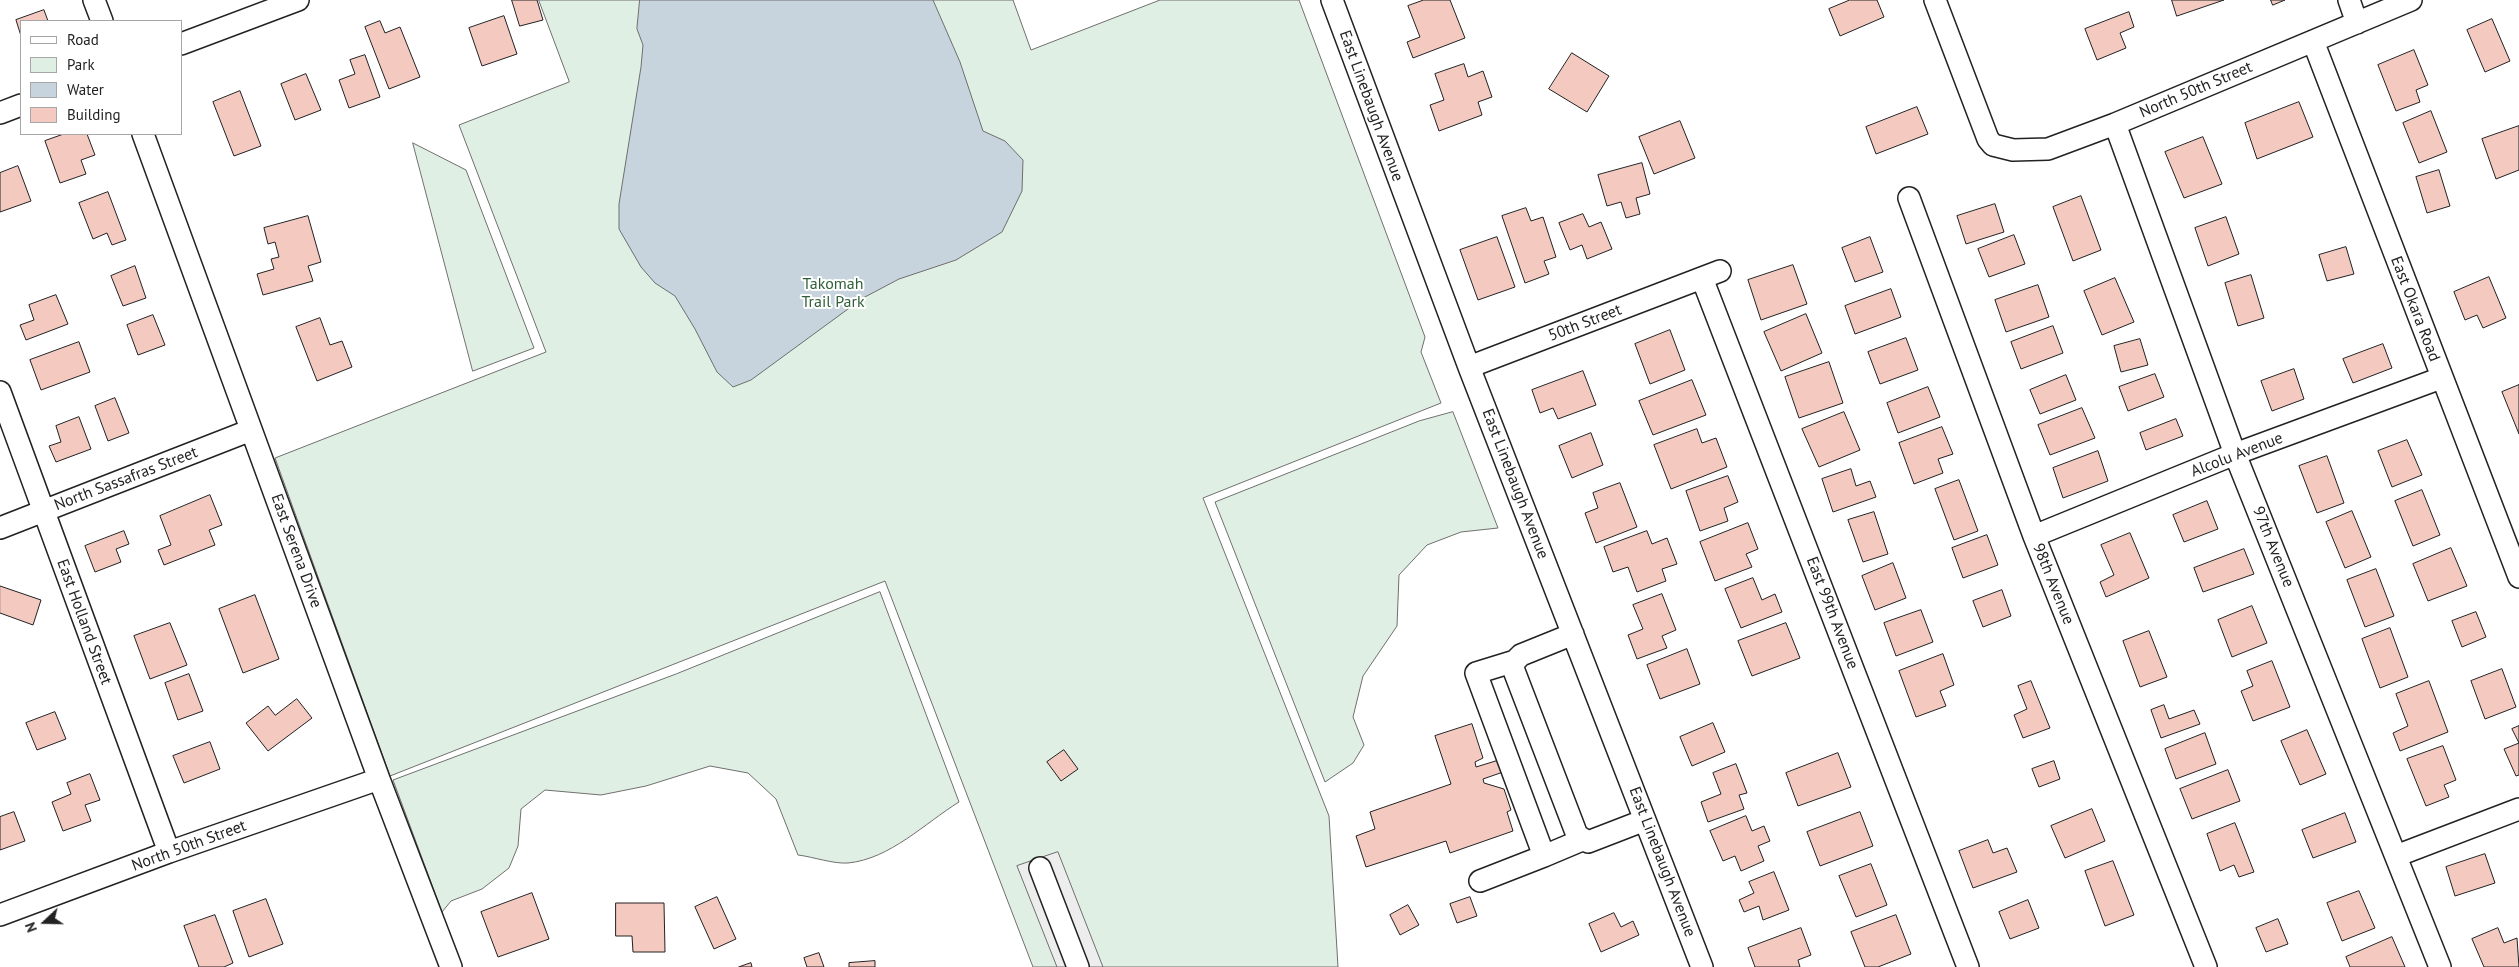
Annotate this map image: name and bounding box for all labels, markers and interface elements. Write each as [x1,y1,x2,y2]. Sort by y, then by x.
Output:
legend [20,20,182,135]
street label: East Linebaugh Avenue [1335,28,1407,184]
text: Road [67,30,99,49]
text: Park [67,55,95,74]
street label: North 50th Street [2137,58,2255,122]
text: Water [67,80,104,99]
text: Building [67,105,121,124]
street label: East Okara Road [2386,254,2444,364]
park label: Takomah Trail Park [801,274,865,312]
street label: 50th Street [1546,300,1624,346]
street label: East Linebaugh Avenue [1478,406,1552,562]
street label: Alcolu Avenue [2188,429,2286,481]
street label: North Sassafras Street [52,443,200,515]
street label: East Serena Drive [266,491,326,611]
street label: 97th Avenue [2248,504,2298,590]
street label: 98th Avenue [2028,541,2078,627]
street label: East 99th Avenue [1802,554,1862,672]
street label: East Holland Street [52,557,116,687]
street label: East Linebaugh Avenue [1625,784,1699,940]
street label: North 50th Street [129,816,249,876]
north arrow [20,897,70,947]
text: N [21,920,41,935]

